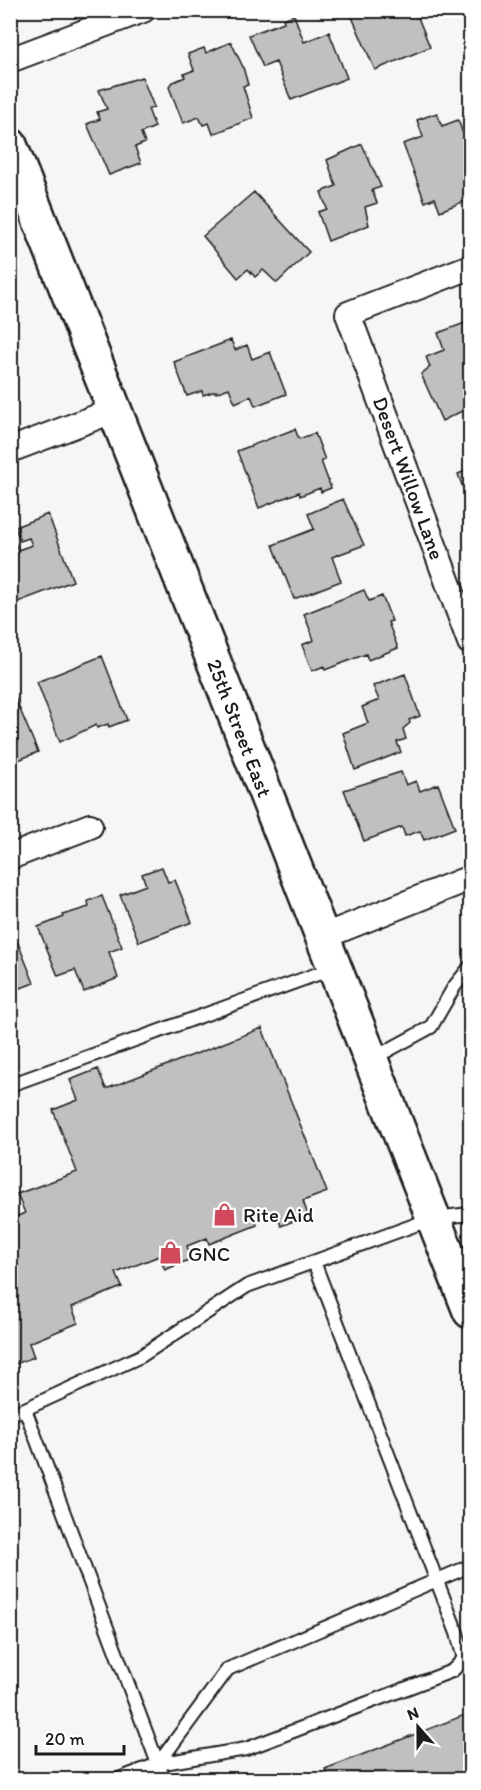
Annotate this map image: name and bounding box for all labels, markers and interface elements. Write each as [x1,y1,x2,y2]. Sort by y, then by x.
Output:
street label: Desert Willow Lane [368,393,450,563]
street label: 25th Street East [202,655,278,801]
shop icon: Rite Aid [212,1201,238,1227]
place label: Rite Aid [243,1202,314,1227]
shop icon: GNC [157,1240,183,1266]
place label: GNC [188,1241,230,1266]
north arrow [388,1697,448,1757]
text: N [404,1703,421,1724]
scale bar [36,1718,124,1756]
text: 20 m [45,1728,85,1750]

